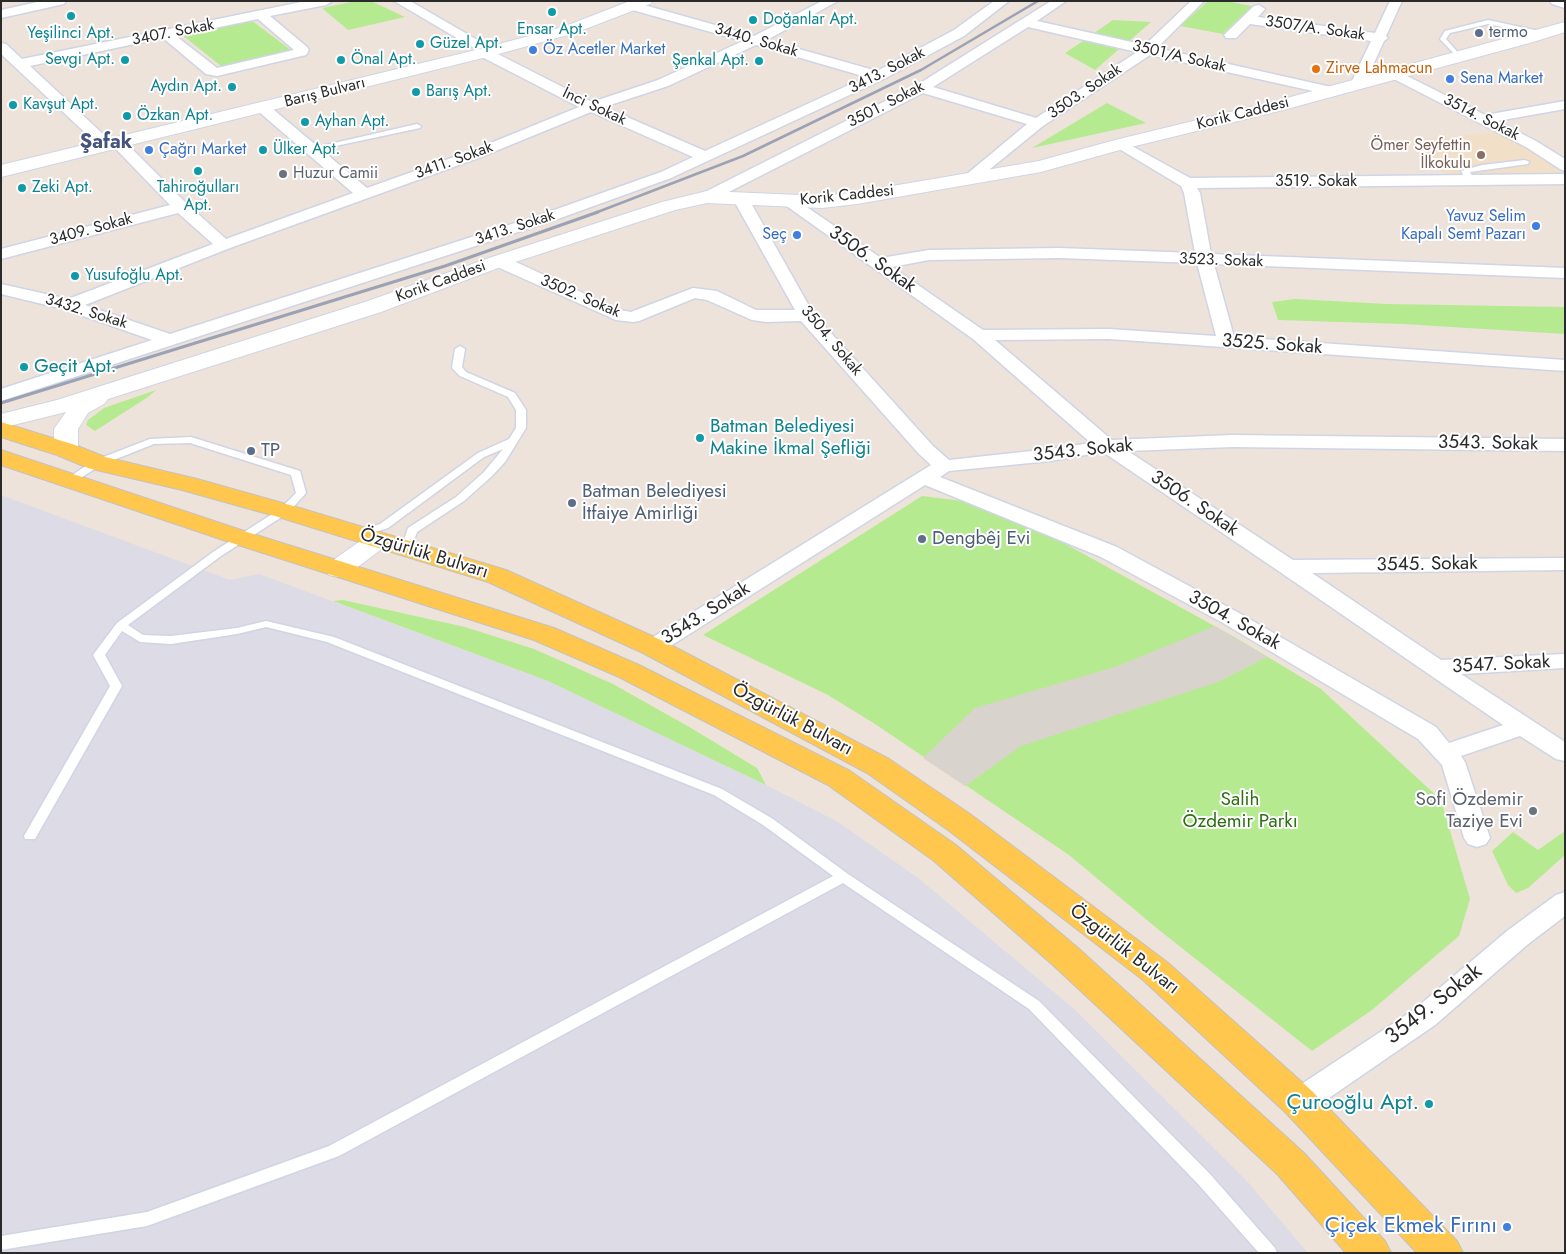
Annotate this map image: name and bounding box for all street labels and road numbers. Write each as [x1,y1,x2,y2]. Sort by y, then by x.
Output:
street label: 3507/A. Sokak [1264,12,1366,46]
street label: 3407. Sokak [130,16,216,50]
street label: 3440. Sokak [712,20,800,62]
street label: 3501/A Sokak [1130,37,1228,77]
street label: 3413. Sokak [846,44,928,98]
street label: 3503. Sokak [1045,60,1125,124]
street label: Barış Bulvarı [282,74,368,112]
street label: 3501. Sokak [844,78,928,132]
street label: İnci Sokak [559,84,629,130]
street label: 3514. Sokak [1440,91,1522,145]
street label: Korik Caddesi [1195,93,1291,135]
street label: 3411. Sokak [412,138,496,184]
street label: 3519. Sokak [1275,172,1357,192]
street label: Korik Caddesi [799,182,895,210]
street label: 3413. Sokak [473,206,557,250]
street label: 3409. Sokak [48,210,134,250]
street label: 3506. Sokak [824,222,920,298]
street label: 3523. Sokak [1179,250,1263,272]
street label: Korik Caddesi [393,257,489,307]
street label: 3502. Sokak [537,271,623,323]
street label: 3432. Sokak [43,290,129,334]
street label: 3504. Sokak [796,302,866,380]
street label: 3525. Sokak [1221,330,1323,360]
street label: 3543. Sokak [1438,432,1538,456]
street label: 3543. Sokak [1032,434,1134,468]
street label: 3506. Sokak [1146,466,1242,542]
street label: Özgürlük Bulvarı [357,524,491,584]
street label: 3545. Sokak [1376,553,1478,577]
street label: 3543. Sokak [657,578,755,650]
street label: 3504. Sokak [1184,586,1284,656]
street label: 3547. Sokak [1451,651,1551,679]
street label: Özgürlük Bulvarı [728,679,856,761]
street label: Özgürlük Bulvarı [1065,900,1183,1000]
street label: 3549. Sokak [1380,959,1488,1051]

